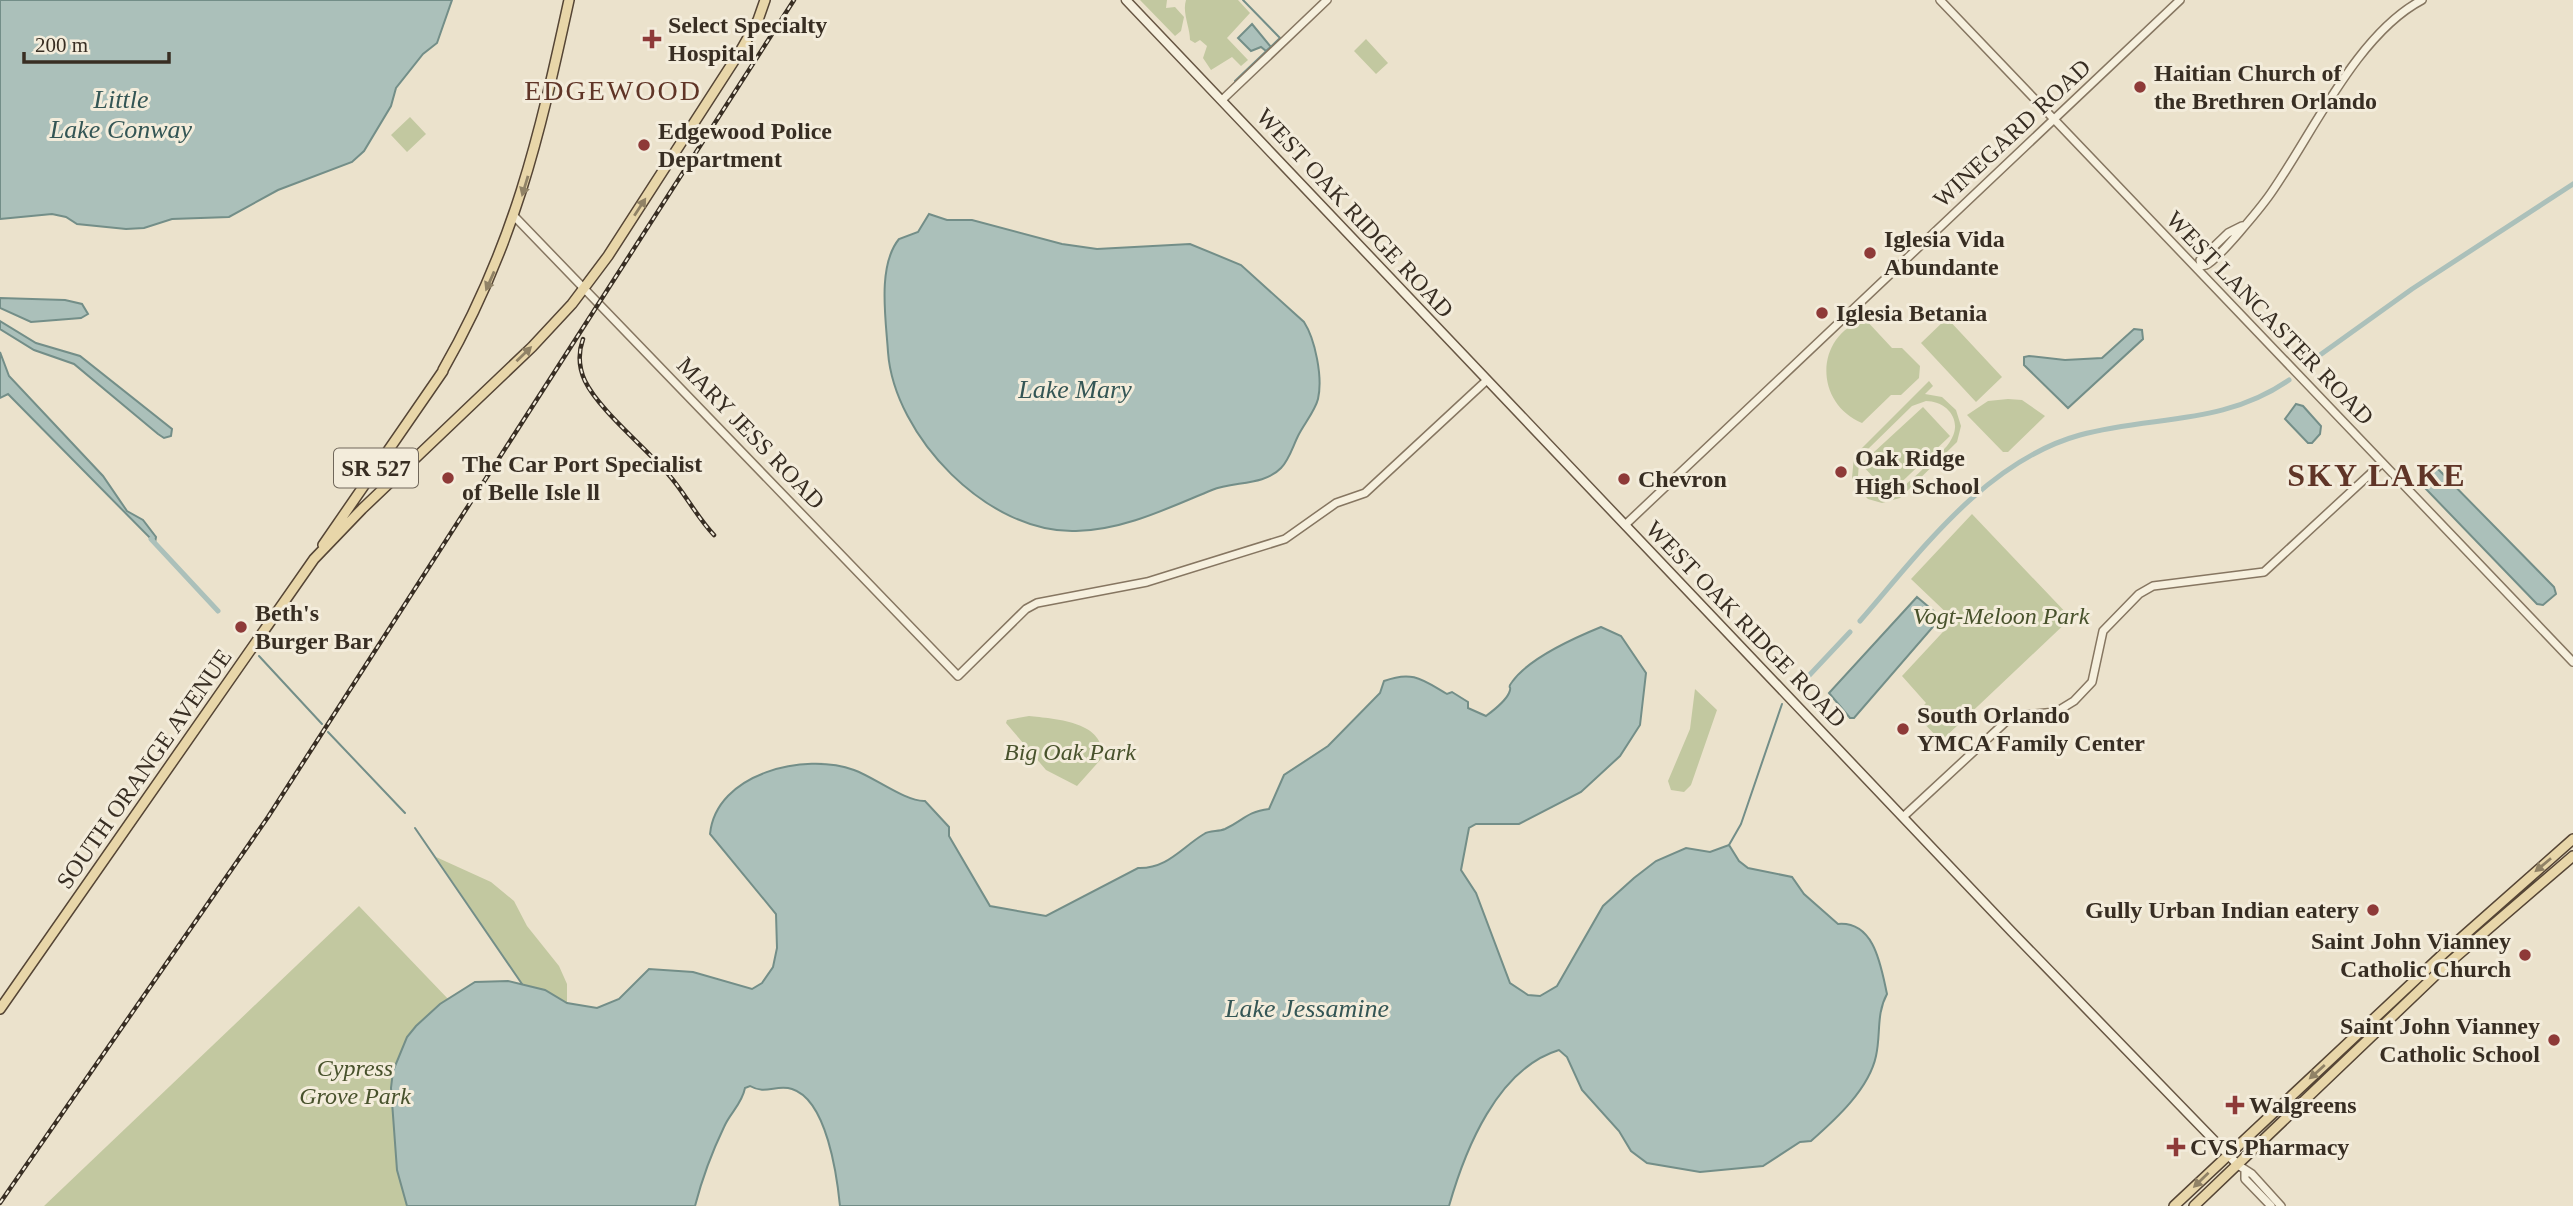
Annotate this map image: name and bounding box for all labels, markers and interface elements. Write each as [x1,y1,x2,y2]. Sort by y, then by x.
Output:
place label: Select Specialty Hospital [668,12,827,66]
scale bar [24,21,170,65]
marker: Select Specialty Hospital [642,29,662,49]
text: 200 m [35,33,88,57]
street label: WINEGARD ROAD [1928,54,2096,212]
place label: Haitian Church of the Brethren Orlando [2154,60,2377,114]
district label: EDGEWOOD [524,75,702,106]
marker: Haitian Church of the Brethren Orlando [2132,79,2148,95]
water label: Little Lake Conway [49,85,193,144]
street label: WEST OAK RIDGE ROAD [1251,103,1459,323]
place label: Edgewood Police Department [658,118,832,172]
marker: Edgewood Police Department [636,137,652,153]
one-way arrow [519,175,529,196]
one-way arrow [633,197,646,217]
street label: WEST LANCASTER ROAD [2161,206,2379,430]
place label: Iglesia Vida Abundante [1884,226,2005,280]
marker: Iglesia Vida Abundante [1862,245,1878,261]
one-way arrow [484,270,495,291]
place label: Iglesia Betania [1836,300,1987,326]
marker: Iglesia Betania [1814,305,1830,321]
one-way arrow [515,347,532,363]
street label: MARY JESS ROAD [672,352,830,514]
water label: Lake Mary [1017,375,1132,404]
place label: Oak Ridge High School [1855,445,1980,499]
road number: SR 527 [334,448,418,488]
place label: The Car Port Specialist of Belle Isle ll [462,451,702,505]
district label: SKY LAKE [2287,457,2467,493]
marker: Oak Ridge High School [1833,464,1849,480]
place label: Chevron [1638,466,1727,492]
marker: The Car Port Specialist of Belle Isle ll [440,470,456,486]
marker: Chevron [1616,471,1632,487]
street label: WEST OAK RIDGE ROAD [1641,516,1851,732]
place label: Beth's Burger Bar [255,600,373,654]
park label: Vogt-Meloon Park [1913,603,2090,629]
marker: Beth's Burger Bar [233,619,249,635]
street label: SOUTH ORANGE AVENUE [51,644,237,894]
place label: South Orlando YMCA Family Center [1917,702,2145,756]
marker: South Orlando YMCA Family Center [1895,721,1911,737]
park label: Big Oak Park [1004,739,1136,765]
one-way arrow [2535,857,2552,872]
place label: Gully Urban Indian eatery [2085,897,2359,923]
marker: Gully Urban Indian eatery [2365,902,2381,918]
place label: Saint John Vianney Catholic Church [2311,928,2511,982]
marker: Saint John Vianney Catholic Church [2517,947,2533,963]
water label: Lake Jessamine [1224,994,1389,1023]
place label: Saint John Vianney Catholic School [2340,1013,2540,1067]
marker: Saint John Vianney Catholic School [2546,1032,2562,1048]
park label: Cypress Grove Park [299,1055,411,1109]
one-way arrow [2308,1063,2325,1079]
place label: Walgreens [2249,1092,2357,1118]
marker: Walgreens [2227,1097,2243,1113]
place label: CVS Pharmacy [2190,1134,2349,1160]
marker: CVS Pharmacy [2168,1139,2184,1155]
one-way arrow [2193,1172,2210,1188]

